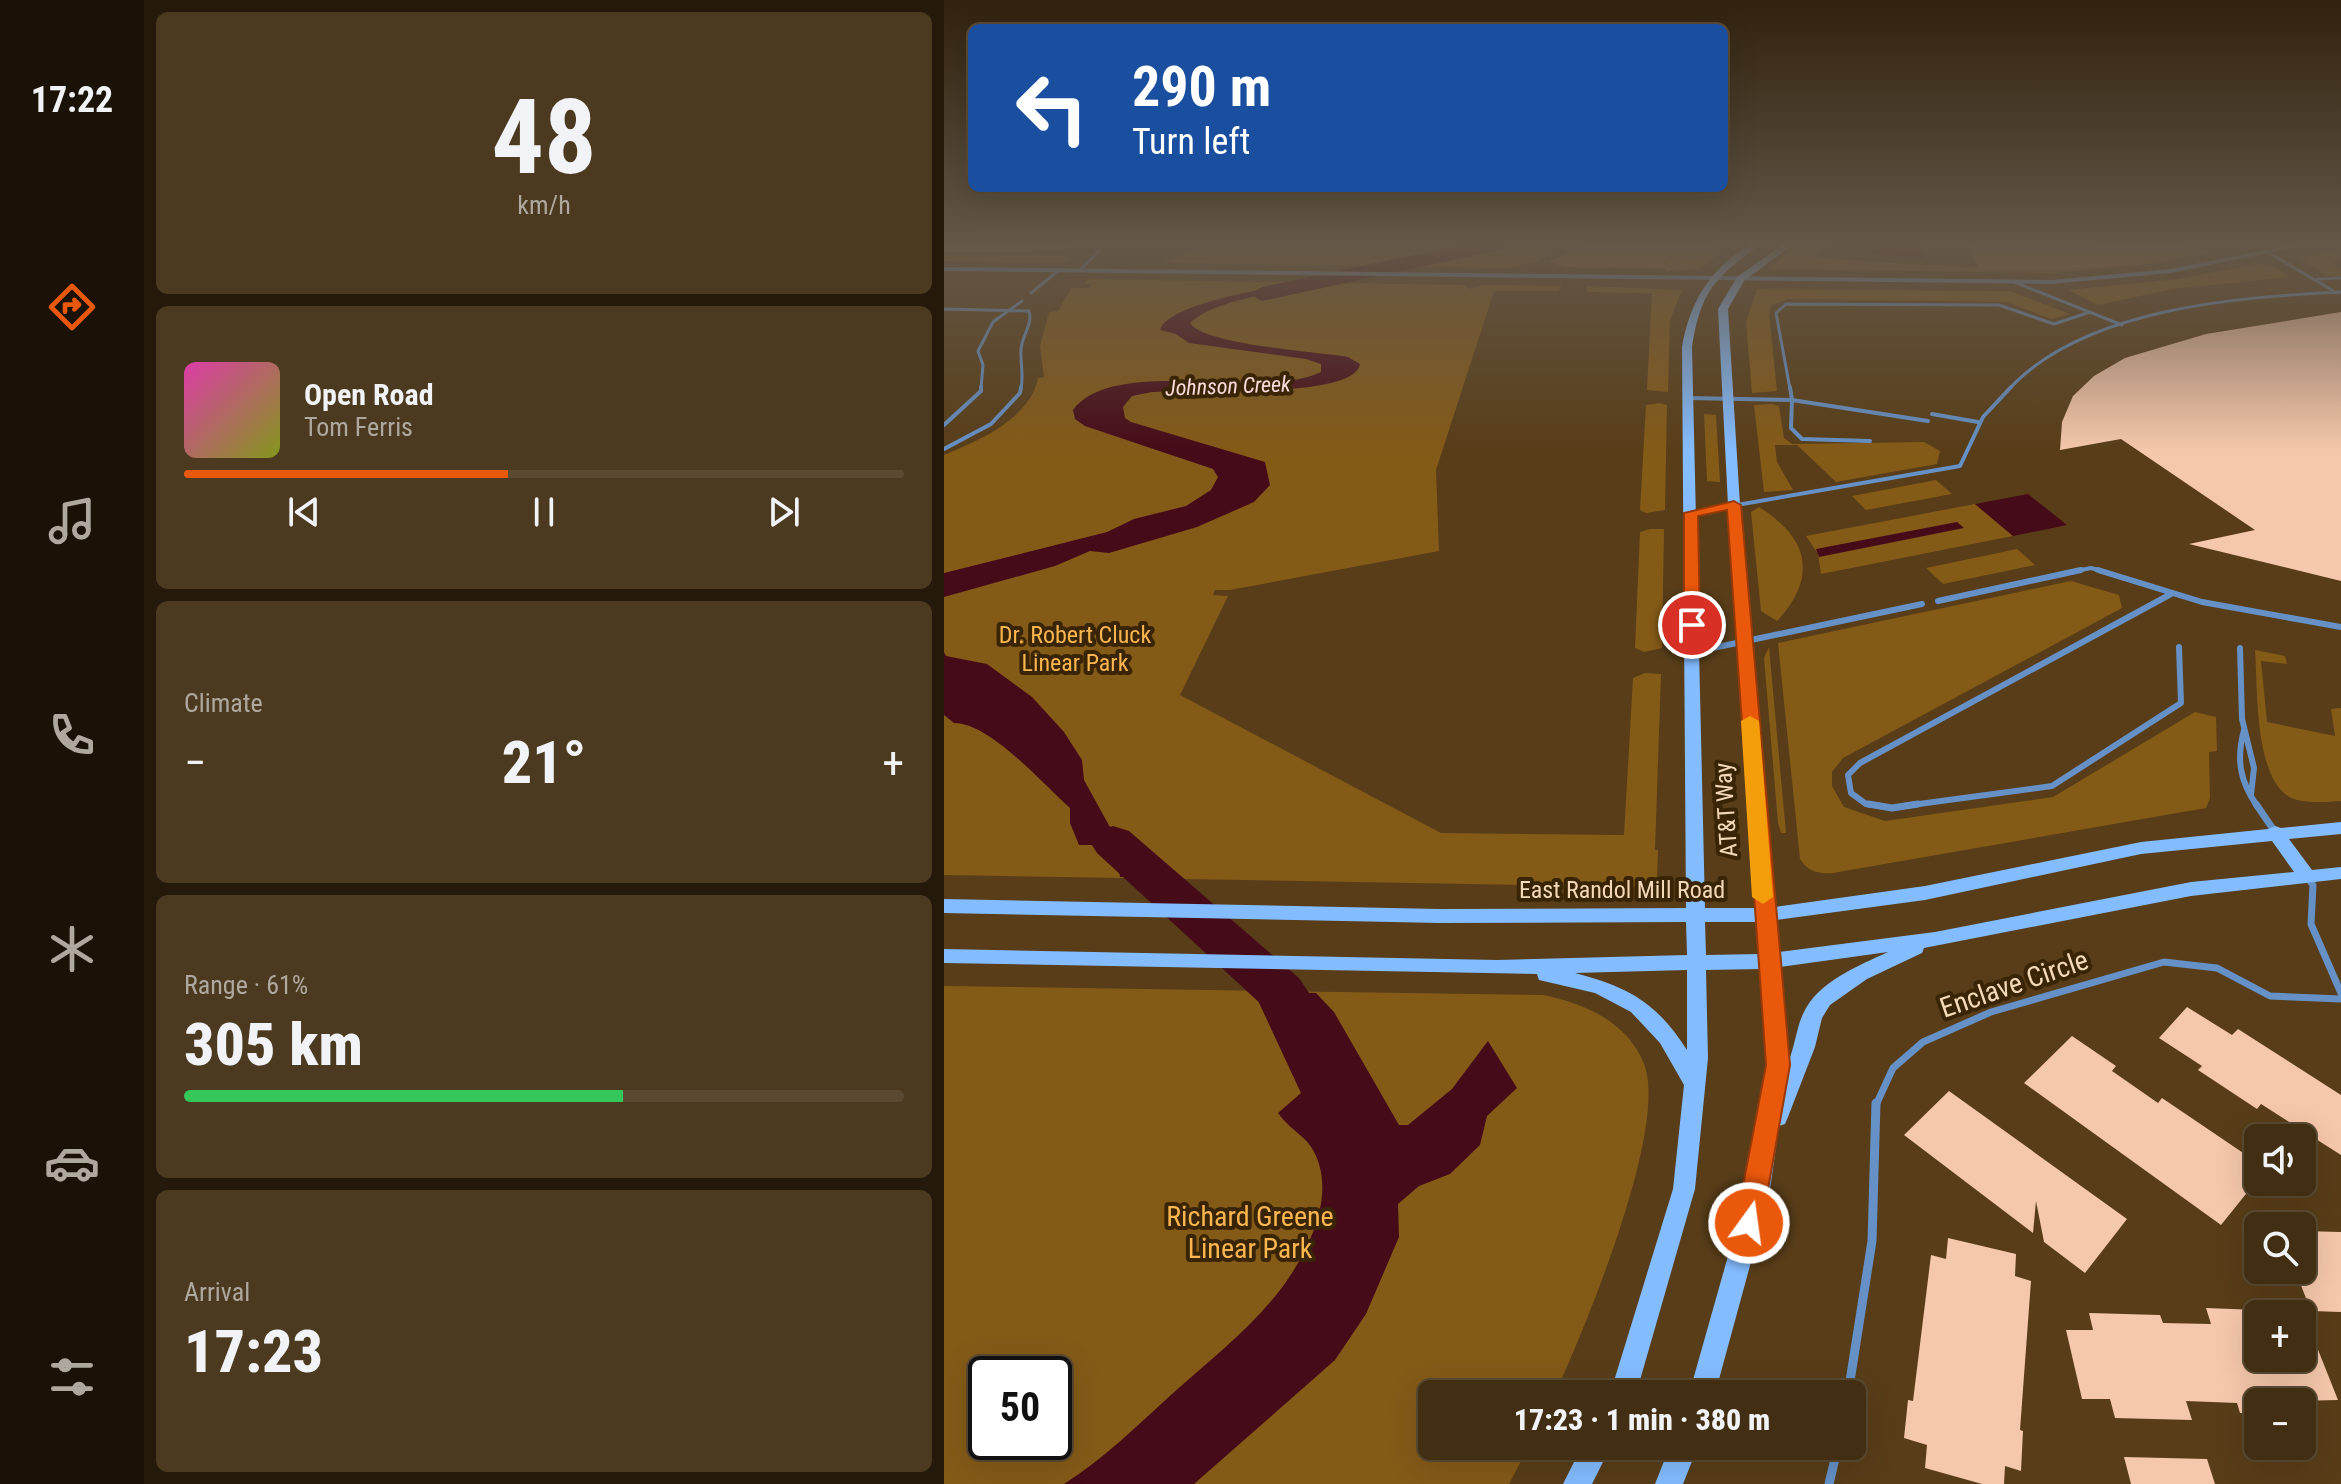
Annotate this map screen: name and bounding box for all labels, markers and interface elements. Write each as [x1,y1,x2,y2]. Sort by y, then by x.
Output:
text: 290 m [1132,54,1271,120]
icon: left [1000,56,1104,160]
text: 48 [491,77,597,198]
text: 17:22 [31,79,113,121]
text: Turn left [1132,121,1250,163]
text: km/h [517,190,571,220]
icon: directions [44,279,100,335]
water label: Johnson Creek [1165,371,1292,401]
text: Open Road [304,377,434,412]
text: Tom Ferris [304,412,413,442]
icon: previous [282,490,326,534]
icon: pause [522,490,566,534]
icon: next [762,490,806,534]
icon: music [44,493,100,549]
pin [1658,591,1726,659]
icon: arrive [1670,603,1714,647]
park label: Dr. Robert Cluck Linear Park [999,621,1151,677]
text: Climate [184,688,263,718]
icon: phone [44,707,100,763]
text: 21° [502,727,586,798]
text: − [184,737,206,789]
text: + [882,737,904,789]
street label: AT&T Way [1709,762,1743,858]
street label: East Randol Mill Road [1519,876,1725,904]
icon: climate [44,921,100,977]
street label: Enclave Circle [1936,943,2092,1025]
text: Range · 61% [184,970,308,1000]
text: 305 km [184,1009,363,1080]
map controls [2244,1124,2316,1460]
button: sound [2244,1124,2316,1196]
icon: car [44,1135,100,1191]
position arrow [1707,1181,1791,1265]
park label: Richard Greene Linear Park [1166,1200,1334,1265]
button: search [2244,1212,2316,1284]
text: Arrival [184,1277,250,1307]
button: + [2244,1300,2316,1372]
text: 17:23 [184,1316,323,1387]
icon: filters [44,1349,100,1405]
speed limit sign: 50 [968,1356,1072,1460]
button: − [2244,1388,2316,1460]
text: 17:23 · 1 min · 380 m [1514,1402,1770,1437]

